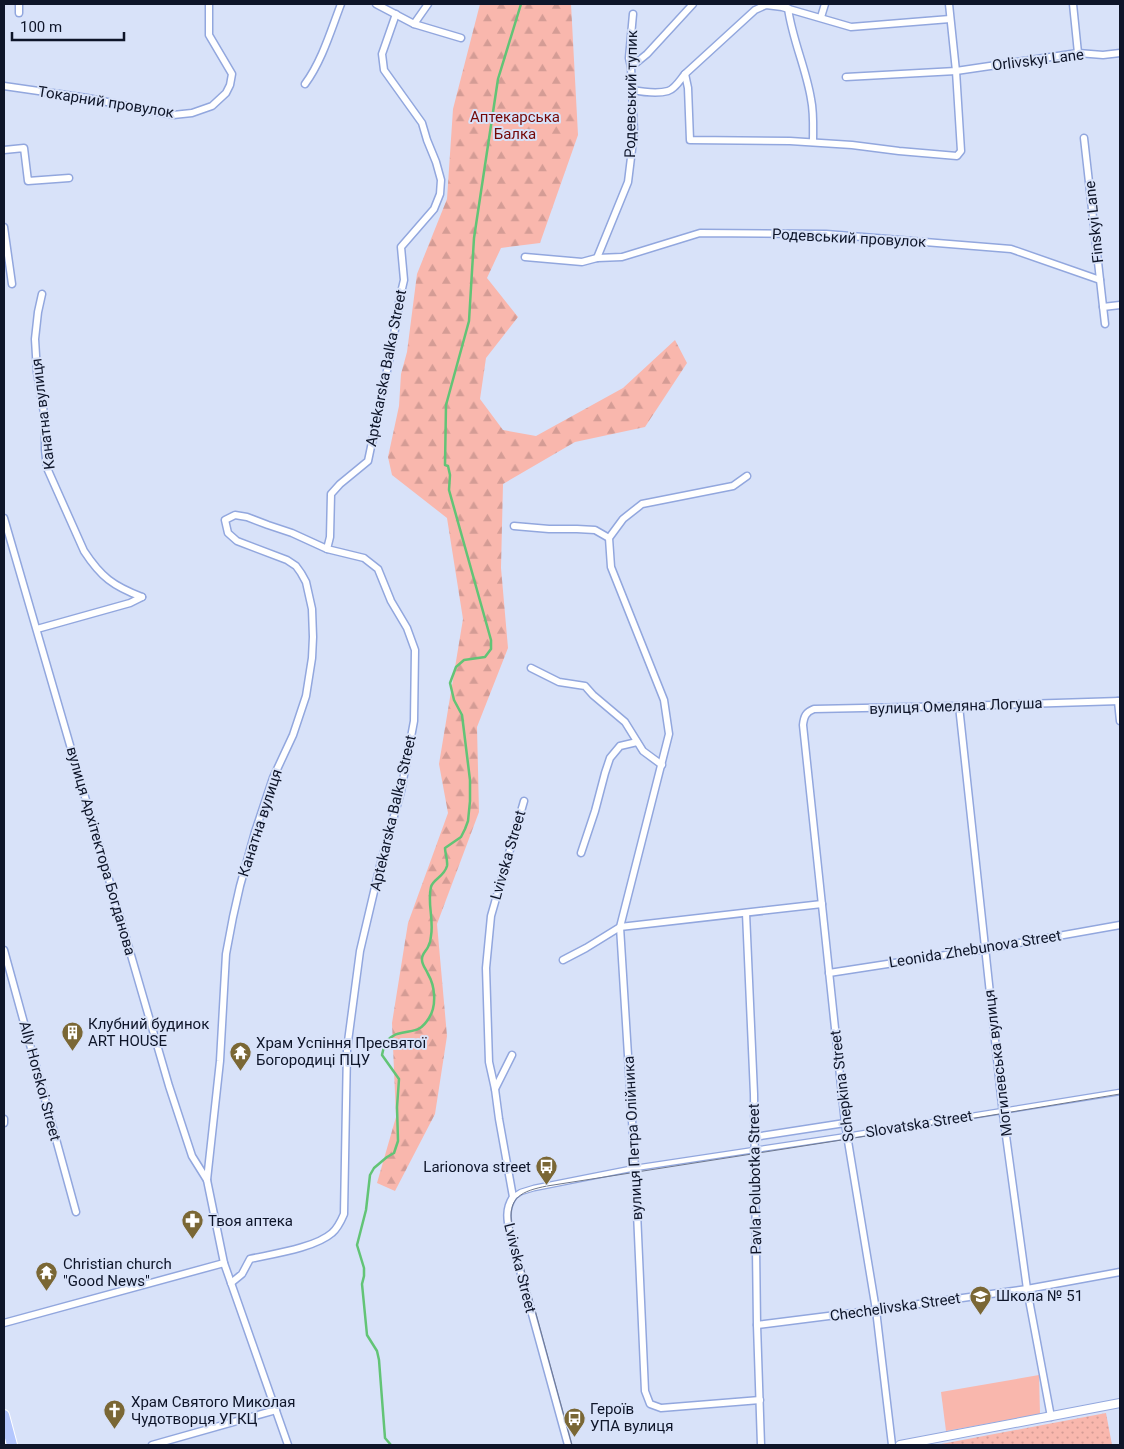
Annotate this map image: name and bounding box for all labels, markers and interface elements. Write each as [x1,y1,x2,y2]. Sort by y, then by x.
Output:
scale bar [12,10,125,42]
text: 100 m [20,18,62,36]
street label: Родевський тупик [621,30,641,158]
street label: Orlivskyi Lane [991,45,1085,75]
street label: Токарний провулок [37,82,175,122]
park label: Аптекарська Балка [470,108,560,143]
street label: Finskyi Lane [1081,180,1107,264]
street label: Родевський провулок [771,225,927,251]
street label: Aptekarska Balka Street [362,288,410,448]
street label: Канатна вулиця [27,357,59,471]
street label: вулиця Омеляна Логуша [869,694,1043,718]
street label: Aptekarska Balka Street [366,733,420,893]
street label: вулиця Архітектора Богданова [63,745,139,957]
street label: Канатна вулиця [234,767,286,879]
street label: Lvivska Street [487,808,529,902]
street label: Leonida Zhebunova Street [888,926,1062,972]
street label: Могилевська вулиця [980,989,1016,1137]
place label: Клубний будинок ART HOUSE [88,1015,209,1050]
street label: Ally Horskoi Street [15,1019,65,1143]
building icon: Клубний будинок ART HOUSE [60,1021,84,1052]
street label: Schepkina Street [826,1029,858,1143]
place label: Храм Успіння Пресвятої Богородиці ПЦУ [256,1034,427,1069]
temple icon: Храм Успіння Пресвятої Богородиці ПЦУ [228,1040,252,1071]
street label: вулиця Петра Олійника [620,1055,646,1221]
street label: Pavla Polubotka Street [745,1103,765,1255]
street label: Slovatska Street [864,1107,974,1141]
bus stop icon: Larionova street [535,1155,559,1186]
place label: Larionova street [423,1158,531,1176]
pharmacy icon: Твоя аптека [180,1209,204,1240]
place label: Твоя аптека [208,1212,293,1230]
street label: Lvivska Street [500,1221,540,1315]
place label: Christian church "Good News" [63,1255,172,1290]
temple icon: Christian church "Good News" [35,1261,59,1292]
school or university icon: Школа № 51 [968,1284,992,1315]
place label: Школа № 51 [996,1287,1083,1305]
street label: Chechelivska Street [829,1289,961,1325]
place label: Храм Святого Миколая Чудотворця УГКЦ [131,1393,296,1428]
church icon: Храм Святого Миколая Чудотворця УГКЦ [103,1399,127,1430]
place label: Героїв УПА вулиця [590,1400,673,1435]
bus stop icon: Героїв УПА вулиця [562,1406,586,1437]

